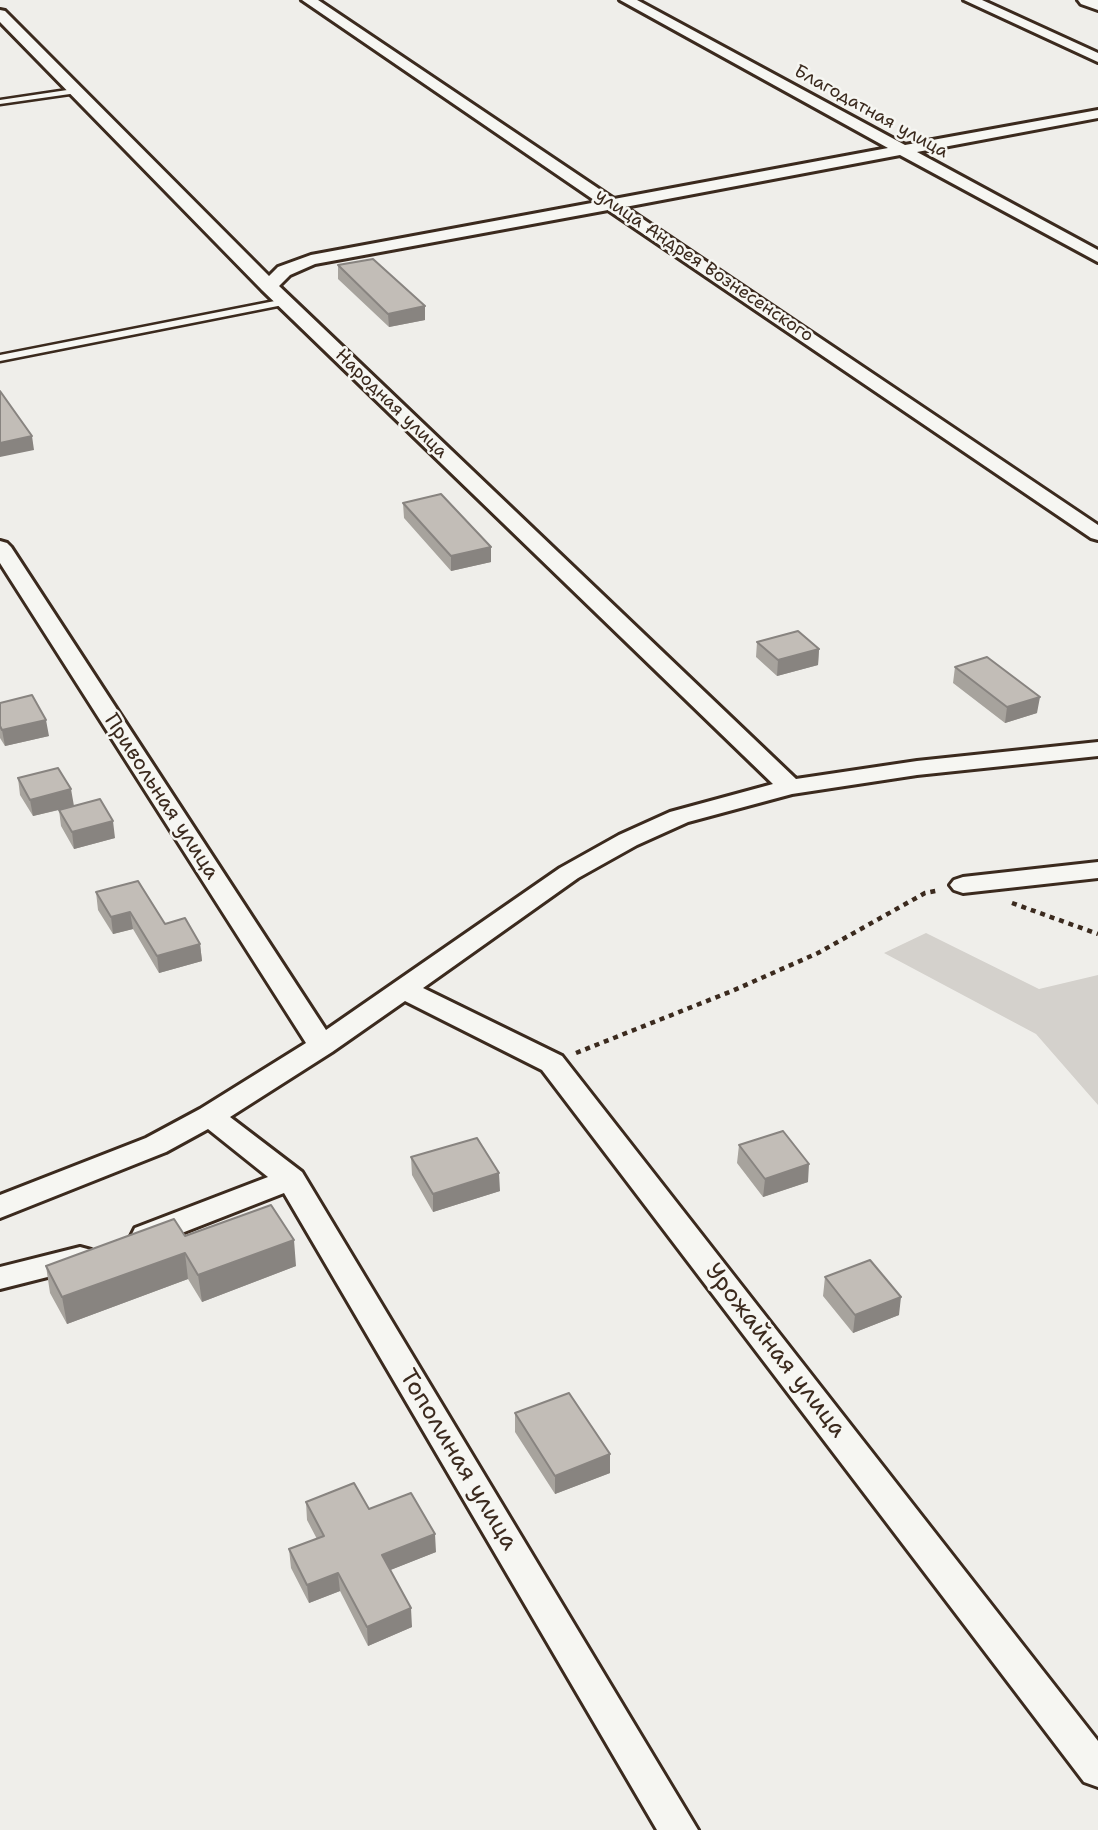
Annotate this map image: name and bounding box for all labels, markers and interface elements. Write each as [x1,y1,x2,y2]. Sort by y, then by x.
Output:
street label: Благодатная улица [790,61,952,163]
street label: улица Андрея Вознесенского [591,185,817,347]
street label: Народная улица [330,345,452,463]
street label: Привольная улица [98,709,224,885]
street label: Урожайная улица [698,1258,852,1444]
street label: Тополиная улица [393,1364,523,1556]

